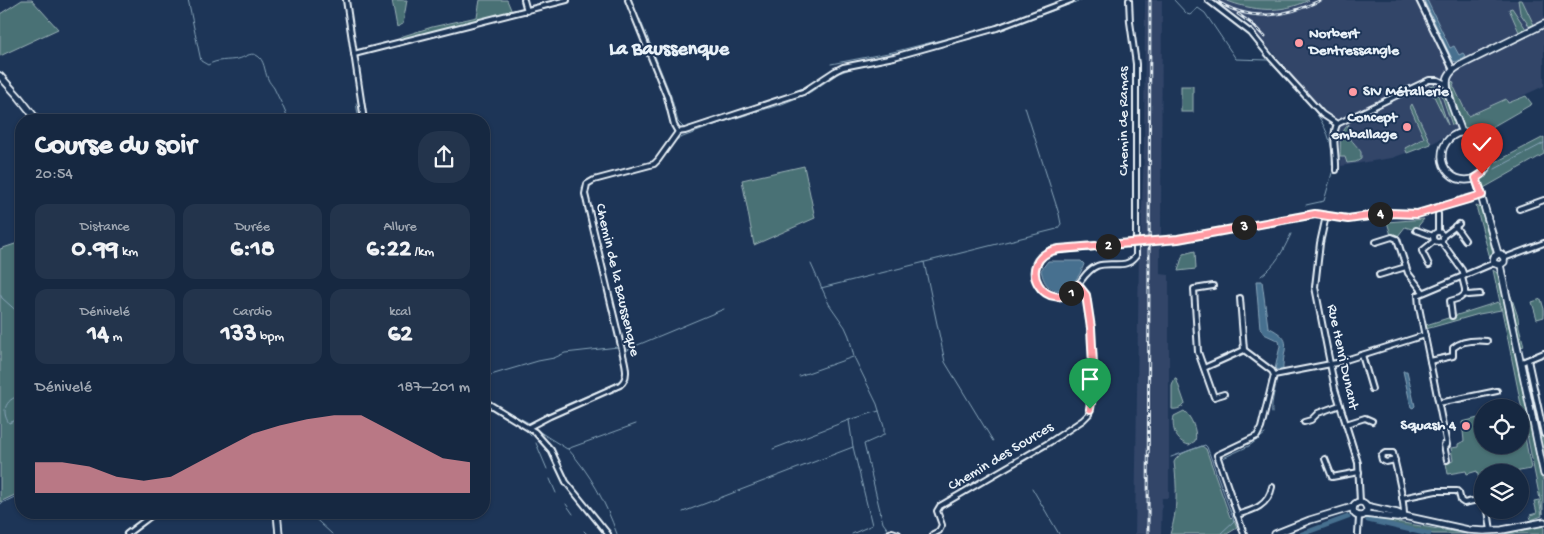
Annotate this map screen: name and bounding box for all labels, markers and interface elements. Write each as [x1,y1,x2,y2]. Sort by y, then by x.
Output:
place label: Norbert Dentressangle [1307,25,1400,60]
marker: Norbert Dentressangle [1293,37,1305,49]
district label: La Baussenque [609,39,730,62]
street label: Chemin de Ramas [1115,66,1133,176]
place label: SIV Métallerie [1363,83,1450,101]
marker: SIV Métallerie [1347,86,1359,98]
place label: Concept emballage [1330,109,1399,144]
marker: Concept emballage [1401,121,1413,133]
pin [1461,123,1503,174]
text: Course du soir [35,130,196,163]
icon: check [1468,130,1496,158]
button: share [418,131,470,183]
text: 20:54 [35,166,73,185]
street label: Chemin de la Baussenque [591,202,643,359]
pin: 4 [1368,202,1392,226]
text: 4 [1377,206,1384,223]
pin: 3 [1232,214,1256,240]
text: Distance [80,219,130,236]
text: Durée [235,219,270,236]
text: Allure [384,219,417,236]
text: 3 [1241,219,1248,236]
pin: 2 [1096,234,1120,258]
text: 0.99 [72,236,119,265]
text: 6:18 [230,236,275,265]
text: 6:22 [366,236,411,265]
text: 2 [1105,238,1112,255]
text: km [119,244,138,261]
text: /km [411,244,434,261]
pin: 1 [1058,280,1084,306]
text: 1 [1069,285,1074,302]
street label: Rue Henri Dunant [1322,303,1362,413]
text: Dénivelé [80,304,130,321]
text: Cardio [233,304,272,321]
text: kcal [389,304,411,321]
text: 14 [87,321,109,350]
text: 133 [221,321,257,350]
text: 62 [388,321,413,350]
text: m [109,329,122,346]
text: bpm [257,329,284,346]
pin [1069,358,1111,409]
icon: arrive [1076,365,1104,393]
text: Dénivelé [35,379,92,398]
text: 187–201 m [398,379,470,398]
map controls [1474,399,1529,519]
button: locate [1474,399,1529,454]
place label: Squash 4 [1400,417,1457,435]
street label: Chemin des Sources [945,418,1057,496]
marker: Squash 4 [1460,420,1472,432]
button: layers [1474,464,1529,519]

